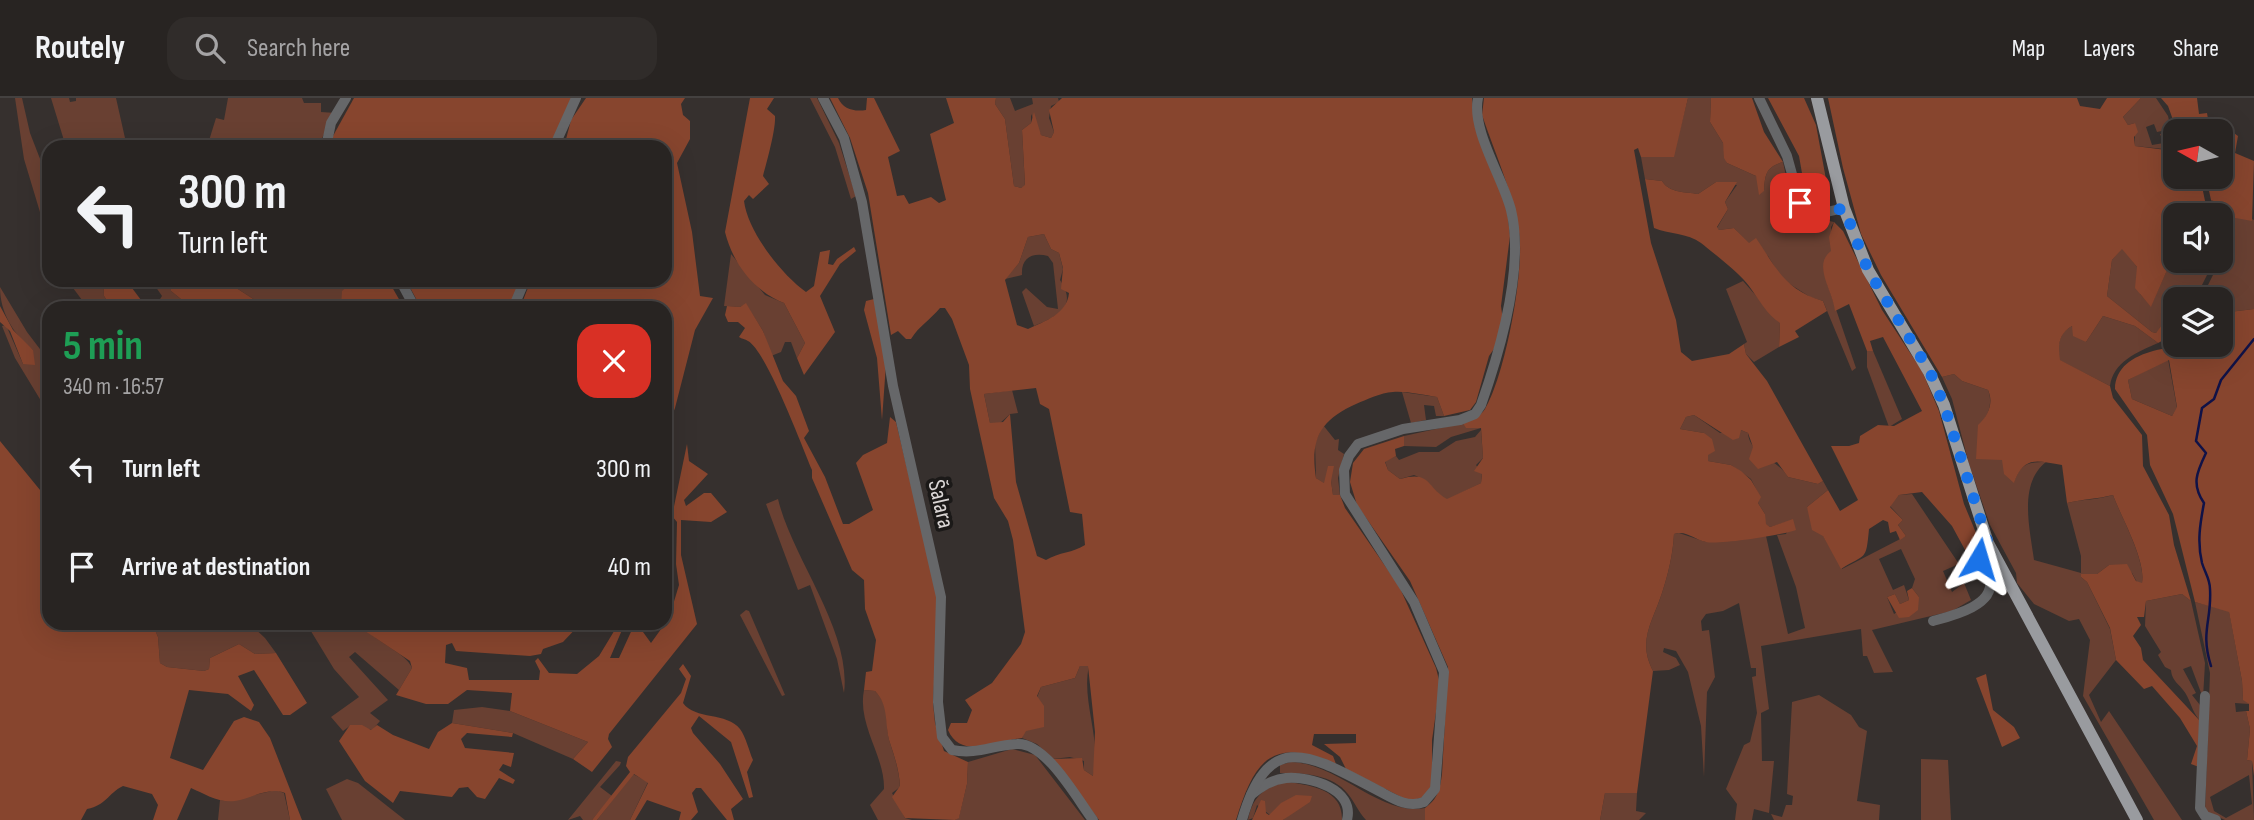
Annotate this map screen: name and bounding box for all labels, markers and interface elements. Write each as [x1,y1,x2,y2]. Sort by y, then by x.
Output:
search box [167,17,657,80]
text: Routely [35,28,125,68]
icon: search [191,29,229,67]
text: Search here [247,33,350,64]
text: Map [2012,34,2045,63]
text: Layers [2083,34,2135,63]
text: Share [2173,34,2219,63]
north arrow [2163,119,2233,189]
map controls [2163,119,2233,357]
text: 300 m [178,164,287,223]
icon: left [63,168,154,259]
pin [1770,173,1830,233]
icon: arrive [1781,184,1819,222]
button: sound [2163,203,2233,273]
text: Turn left [178,224,268,263]
button: layers [2163,287,2233,357]
text: 5 min [63,321,143,372]
button: close [577,324,651,398]
text: 340 m · 16:57 [63,373,164,401]
icon: left [63,450,101,488]
text: Turn left [122,454,200,485]
text: 300 m [596,454,651,485]
street label: Šalara [921,477,961,531]
position arrow [1942,522,2016,596]
icon: arrive [63,548,101,586]
text: Arrive at destination [122,552,310,583]
text: 40 m [608,552,651,583]

